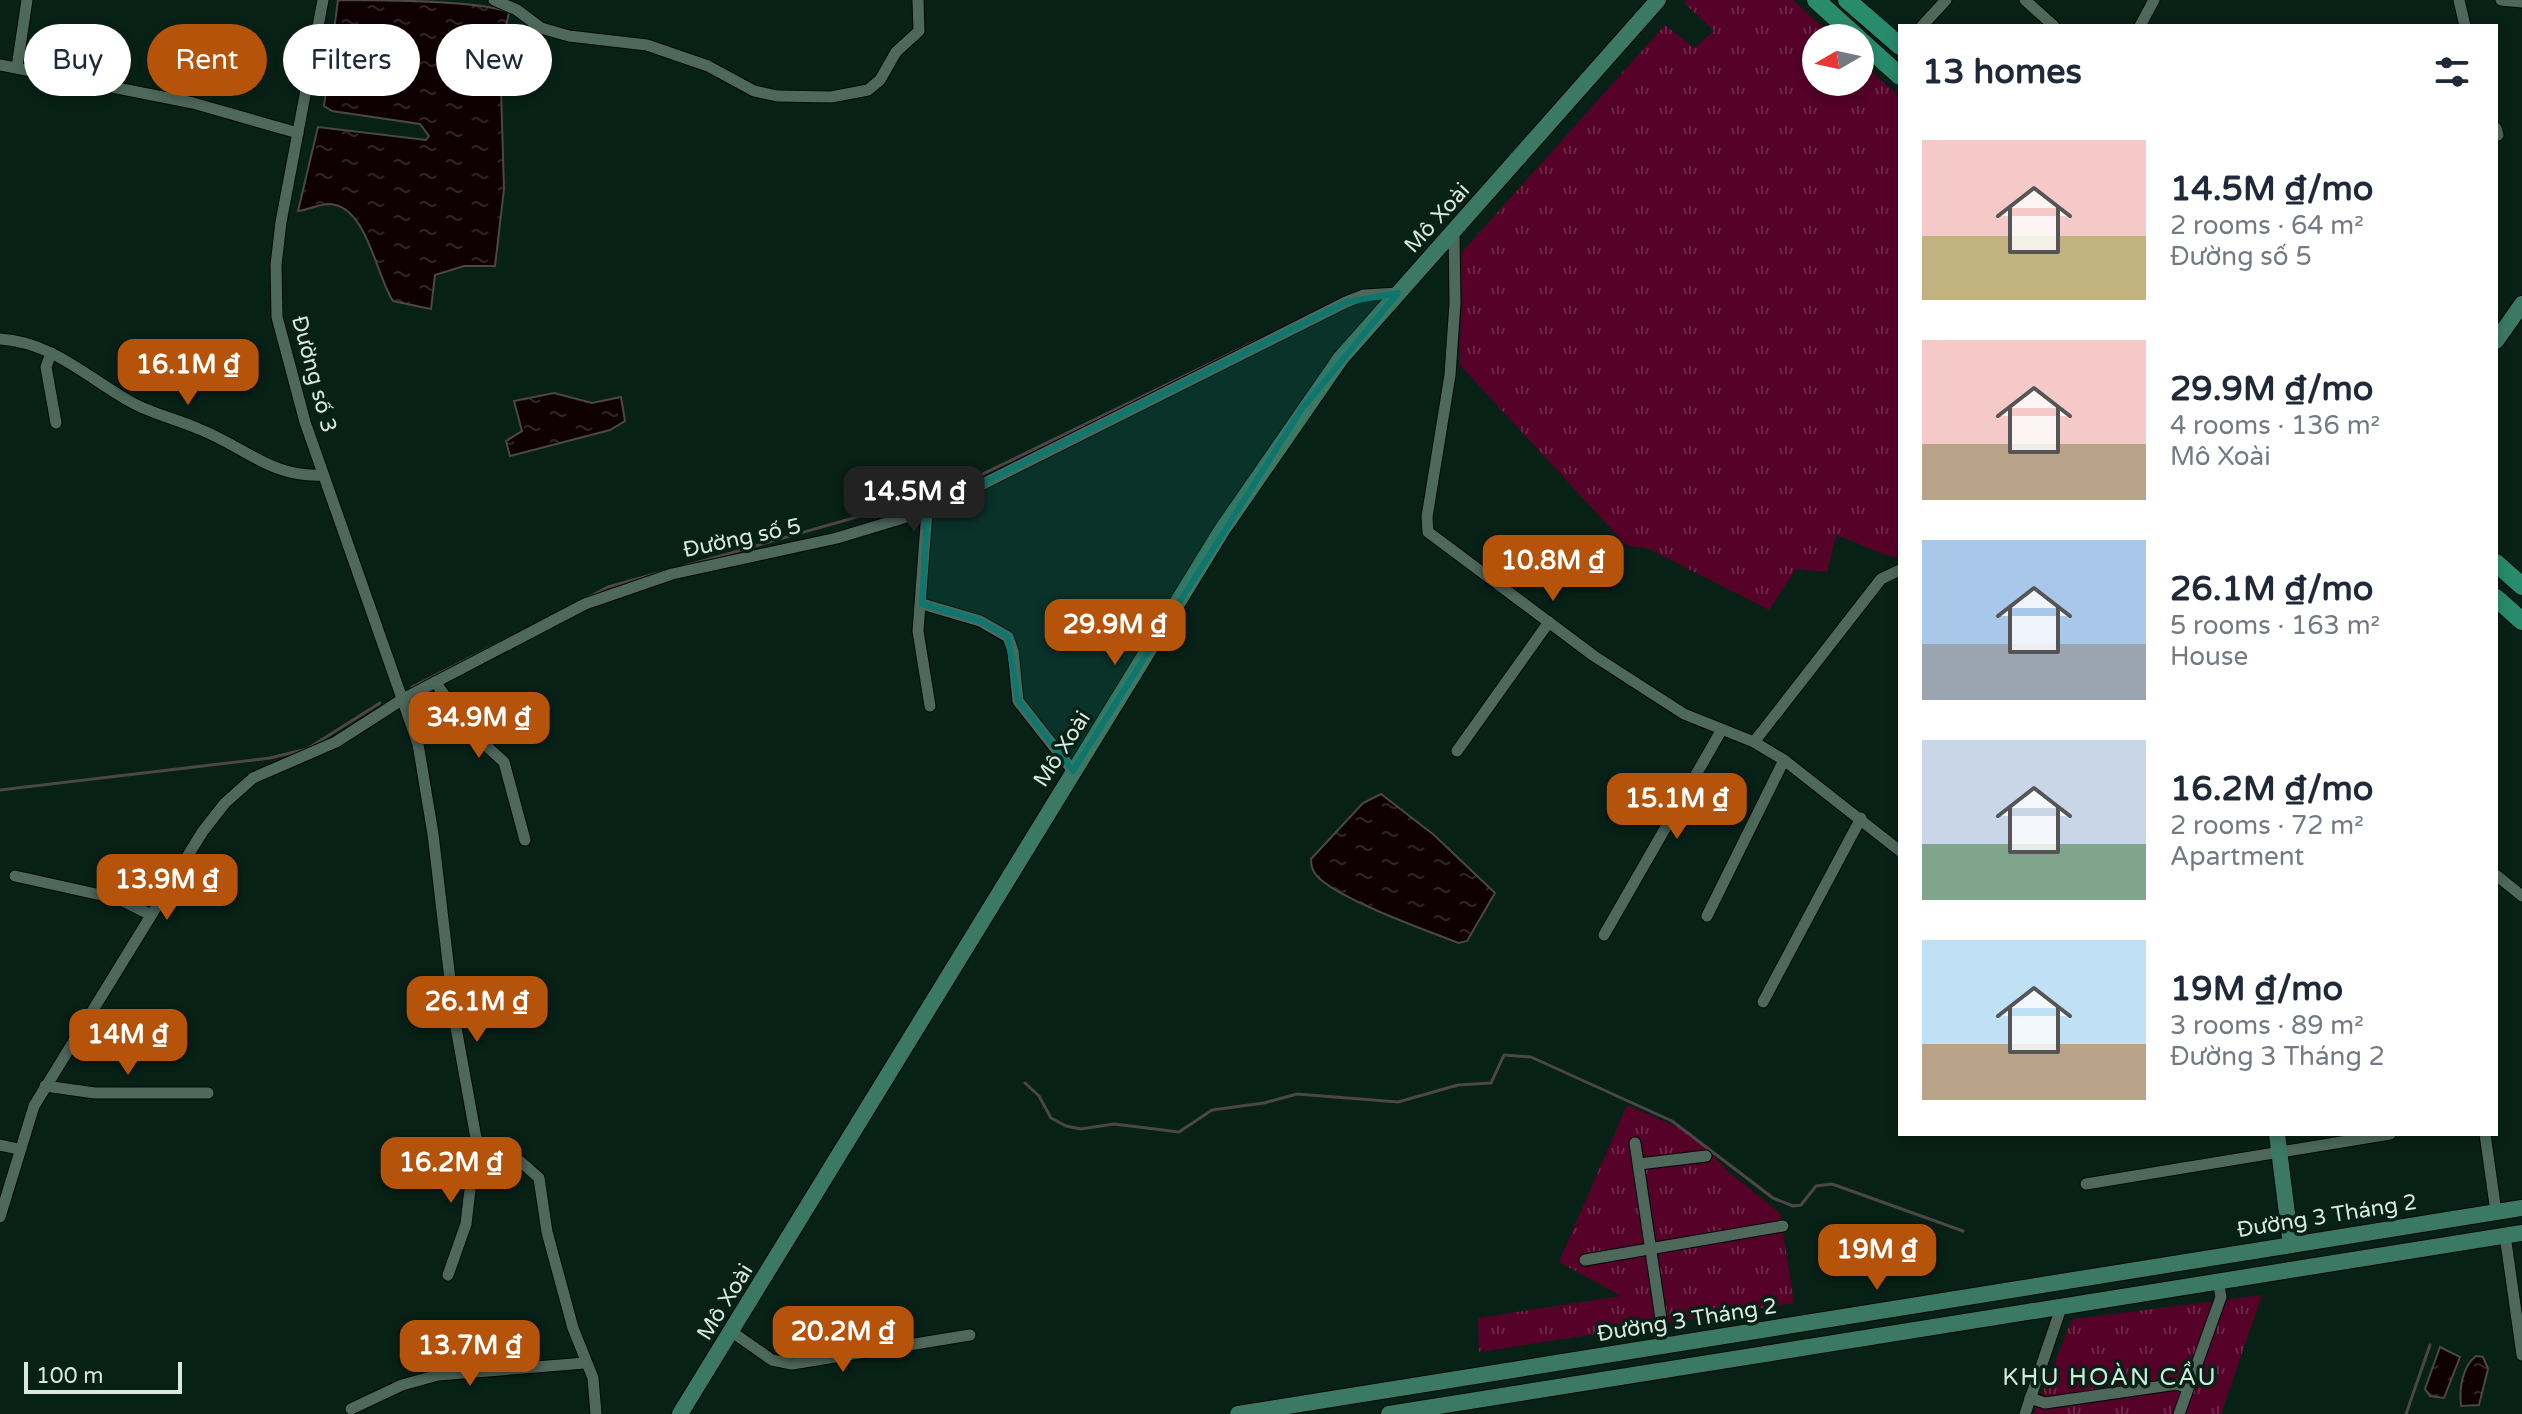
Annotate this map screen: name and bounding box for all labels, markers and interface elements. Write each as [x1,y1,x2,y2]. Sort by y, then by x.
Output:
chip: Buy [24,24,131,96]
chip: Rent [147,24,267,96]
chip: Filters [283,24,420,96]
chip: New [436,24,552,96]
north arrow [1802,24,1874,96]
map controls [1802,24,1874,96]
icon: filters [2430,50,2474,94]
text: 13 homes [1922,52,2082,93]
text: 14.5M ₫/mo [2170,169,2373,210]
icon: home [1986,172,2082,268]
street label: Mô Xoài [1399,178,1475,258]
text: 2 rooms · 64 m² [2170,210,2364,241]
text: Đường số 5 [2170,241,2312,272]
street label: Đường số 3 [286,313,342,435]
pin: 16.1M ₫ [114,339,262,407]
text: 16.1M ₫ [136,349,240,380]
text: 29.9M ₫/mo [2170,369,2373,410]
icon: home [1986,372,2082,468]
text: 4 rooms · 136 m² [2170,410,2380,441]
text: Mô Xoài [2170,441,2271,472]
pin: 14.5M ₫ [840,466,988,534]
text: 14.5M ₫ [862,476,966,507]
street label: Đường số 5 [681,513,803,563]
pin: 10.8M ₫ [1479,535,1627,603]
text: 10.8M ₫ [1501,545,1605,576]
text: 26.1M ₫/mo [2170,569,2373,610]
icon: home [1986,572,2082,668]
pin: 29.9M ₫ [1041,599,1189,667]
text: 29.9M ₫ [1063,609,1167,640]
text: 5 rooms · 163 m² [2170,610,2380,641]
text: House [2170,641,2248,672]
pin: 34.9M ₫ [405,692,553,760]
text: 34.9M ₫ [427,702,531,733]
street label: Mô Xoài [1028,706,1096,792]
text: 16.2M ₫/mo [2170,769,2373,810]
icon: home [1986,772,2082,868]
pin: 15.1M ₫ [1603,773,1751,841]
text: 15.1M ₫ [1625,783,1729,814]
text: 2 rooms · 72 m² [2170,810,2364,841]
text: Apartment [2170,841,2304,872]
pin: 13.9M ₫ [93,854,241,922]
text: 13.9M ₫ [115,864,219,895]
text: 19M ₫/mo [2170,969,2343,1010]
icon: home [1986,972,2082,1068]
pin: 26.1M ₫ [403,976,551,1044]
text: 26.1M ₫ [425,986,529,1017]
pin: 14M ₫ [72,1009,184,1077]
text: 3 rooms · 89 m² [2170,1010,2364,1041]
text: 14M ₫ [87,1019,169,1050]
text: Đường 3 Tháng 2 [2170,1041,2385,1072]
pin: 16.2M ₫ [377,1137,525,1205]
text: 16.2M ₫ [399,1147,503,1178]
street label: Đường 3 Tháng 2 [2235,1189,2419,1243]
pin: 19M ₫ [1821,1224,1933,1292]
text: 19M ₫ [1836,1234,1918,1265]
street label: Mô Xoài [691,1259,759,1345]
street label: Đường 3 Tháng 2 [1595,1293,1779,1347]
pin: 20.2M ₫ [769,1306,917,1374]
text: 20.2M ₫ [791,1316,895,1347]
pin: 13.7M ₫ [396,1320,544,1388]
text: 13.7M ₫ [418,1330,522,1361]
scale bar [24,1358,182,1394]
district label: KHU HOÀN CẦU [2002,1361,2218,1392]
text: 100 m [36,1363,103,1389]

